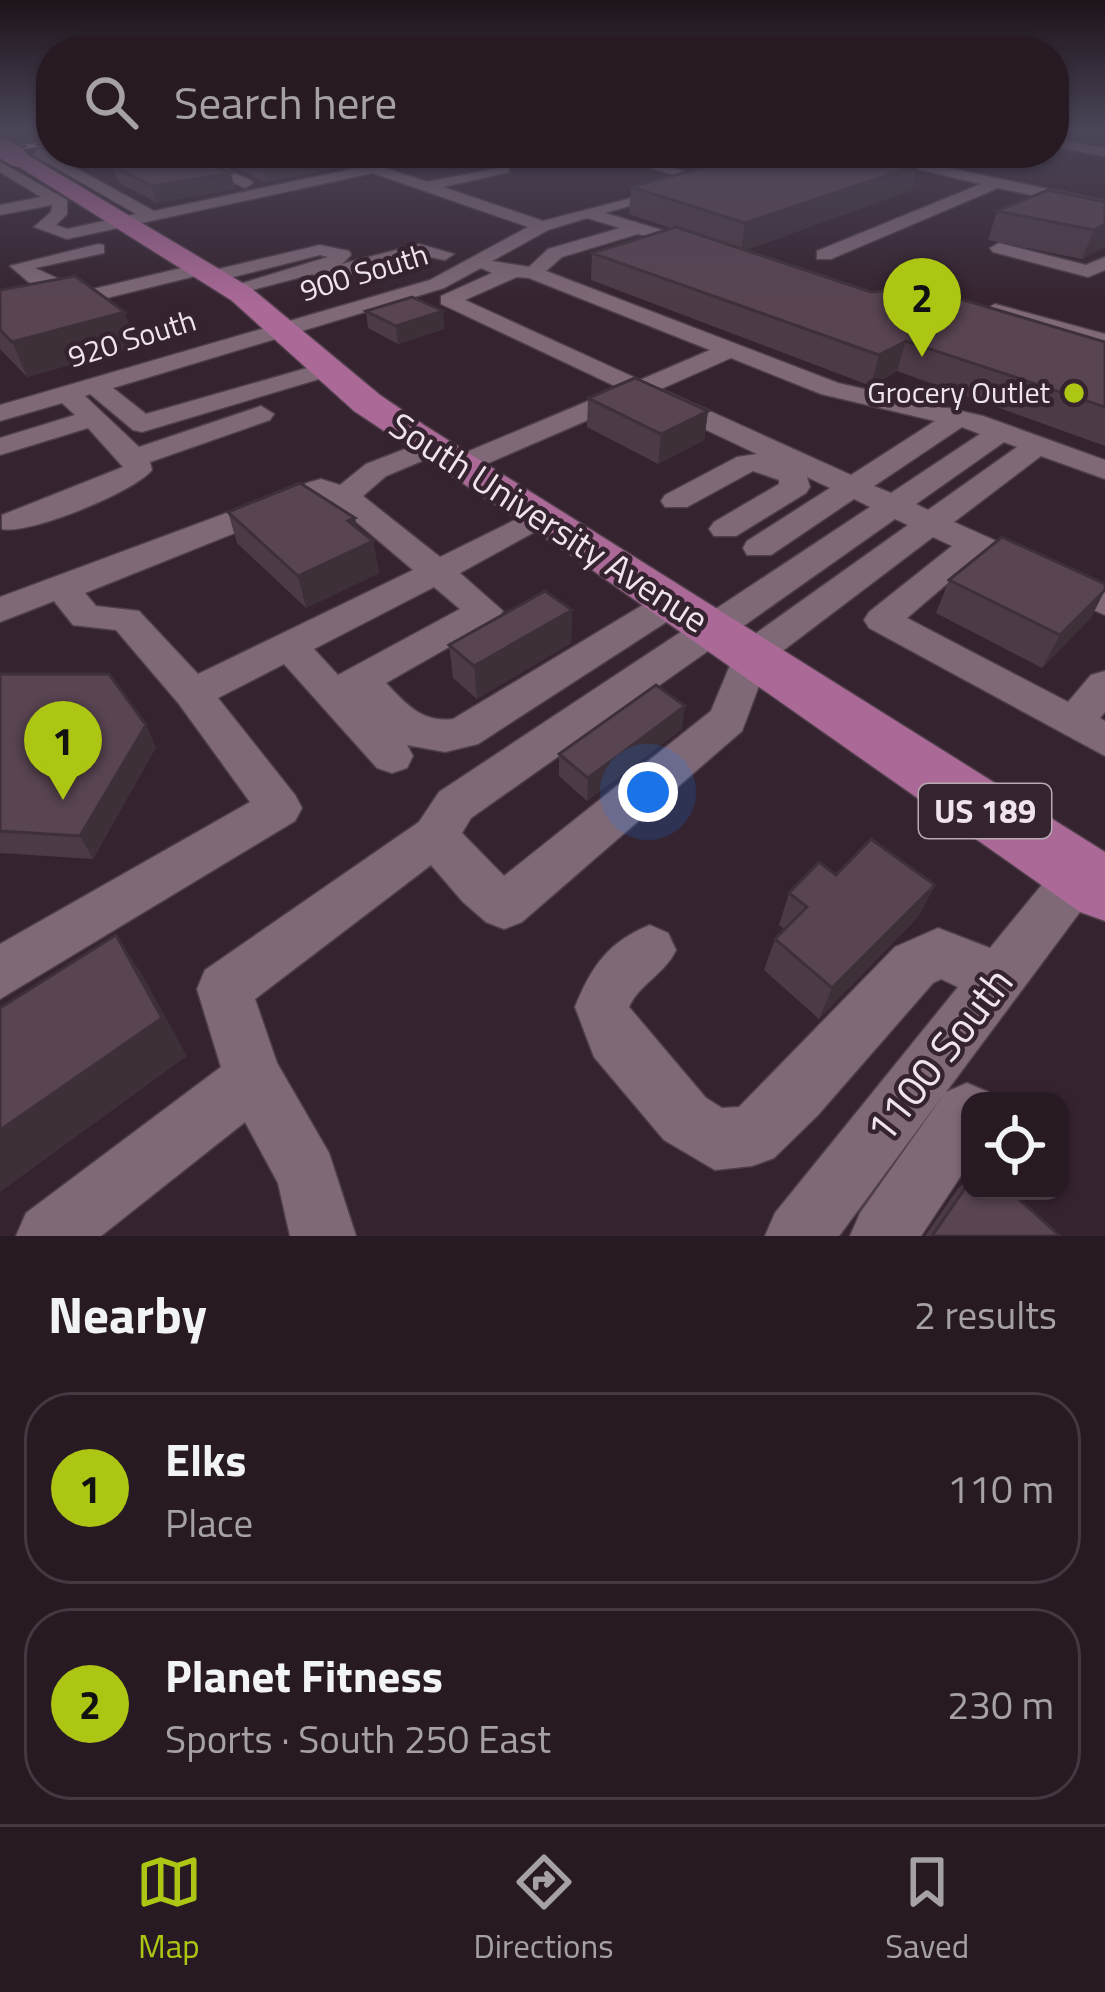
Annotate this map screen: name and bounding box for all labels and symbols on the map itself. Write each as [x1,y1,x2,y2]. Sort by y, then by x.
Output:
street label: 900 South [294,231,433,313]
pin: 2 [883,258,961,357]
street label: 920 South [62,297,201,379]
place label: Grocery Outlet [867,369,1050,415]
marker: Grocery Outlet [1061,380,1087,406]
street label: South University Avenue [379,398,720,646]
pin: 1 [24,701,102,800]
your location [618,762,678,822]
road number: US 189 [919,784,1051,838]
street label: 1100 South [849,953,1027,1156]

